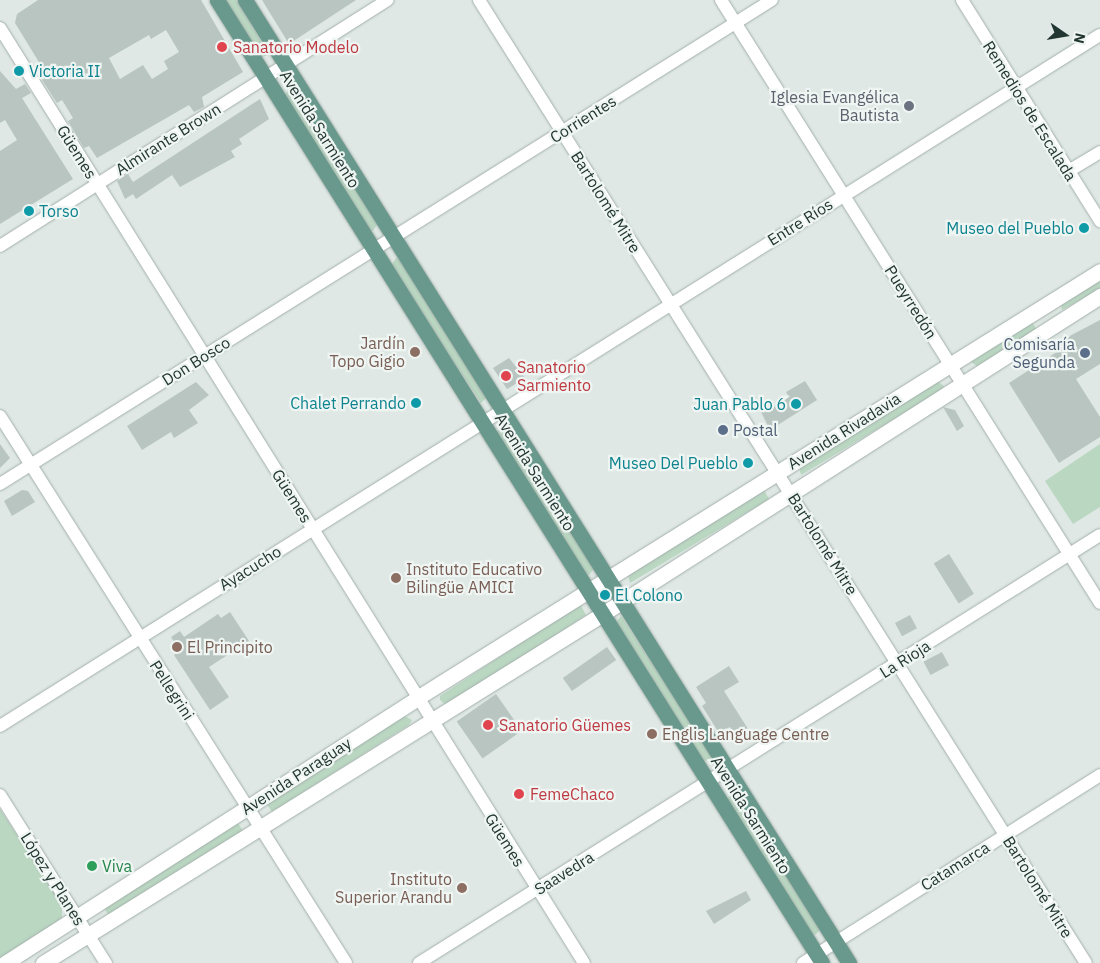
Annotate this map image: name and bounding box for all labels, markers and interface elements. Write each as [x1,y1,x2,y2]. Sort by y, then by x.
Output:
north arrow [1040,10,1090,60]
text: N [1070,31,1090,45]
place label: Sanatorio Modelo [233,37,359,57]
street label: Remedios de Escalada [979,37,1081,185]
marker: Sanatorio Modelo [215,40,229,54]
place label: Victoria II [29,61,100,81]
marker: Victoria II [13,65,25,77]
street label: Avenida Sarmiento [276,67,364,191]
place label: Iglesia Evangélica Bautista [770,87,899,125]
street label: Corrientes [546,91,620,147]
street label: Almirante Brown [112,99,224,179]
marker: Iglesia Evangélica Bautista [903,100,915,112]
street label: Güemes [53,122,101,182]
street label: Bartolomé Mitre [567,148,645,256]
street label: Entre Ríos [764,194,836,250]
place label: Torso [39,201,79,221]
marker: Torso [23,205,35,217]
place label: Museo del Pueblo [946,218,1074,238]
marker: Museo del Pueblo [1078,222,1090,234]
street label: Pueyrredón [881,262,941,342]
street label: Don Bosco [158,333,234,389]
place label: Jardín Topo Gigio [329,333,405,371]
place label: Comisaría Segunda [1003,334,1075,372]
marker: Jardín Topo Gigio [409,346,421,358]
marker: Comisaría Segunda [1079,347,1091,359]
place label: Sanatorio Sarmiento [517,357,591,395]
marker: Sanatorio Sarmiento [499,369,513,383]
street label: Avenida Rivadavia [784,388,904,474]
place label: Chalet Perrando [290,393,406,413]
place label: Juan Pablo 6 [693,394,786,414]
marker: Chalet Perrando [410,397,422,409]
marker: Juan Pablo 6 [790,398,802,410]
street label: Avenida Sarmiento [491,410,579,534]
place label: Postal [733,420,778,440]
marker: Postal [717,424,729,436]
place label: Museo Del Pueblo [609,453,738,473]
marker: Museo Del Pueblo [742,457,754,469]
street label: Güemes [268,466,316,526]
street label: Bartolomé Mitre [784,490,862,598]
street label: Ayacucho [215,541,285,595]
place label: Instituto Educativo Bilingüe AMICI [406,559,542,597]
marker: Instituto Educativo Bilingüe AMICI [390,572,402,584]
place label: El Colono [615,585,683,605]
marker: El Colono [599,589,611,601]
street label: La Rioja [876,636,934,682]
place label: El Principito [187,637,273,657]
marker: El Principito [171,641,183,653]
street label: Pellegrini [146,657,198,723]
place label: Sanatorio Güemes [499,715,631,735]
marker: Sanatorio Güemes [481,718,495,732]
place label: Englis Language Centre [662,724,829,744]
marker: Englis Language Centre [646,728,658,740]
street label: Avenida Paraguay [237,733,355,819]
street label: Avenida Sarmiento [707,753,795,877]
place label: FemeChaco [530,784,615,804]
marker: FemeChaco [512,787,526,801]
street label: Güemes [481,810,529,870]
street label: López y Planes [17,829,89,929]
street label: Bartolomé Mitre [999,833,1077,941]
street label: Catamarca [917,837,993,895]
street label: Saavedra [531,847,597,899]
place label: Viva [102,856,132,876]
marker: Viva [86,860,98,872]
place label: Instituto Superior Arandu [335,869,452,907]
marker: Instituto Superior Arandu [456,882,468,894]

